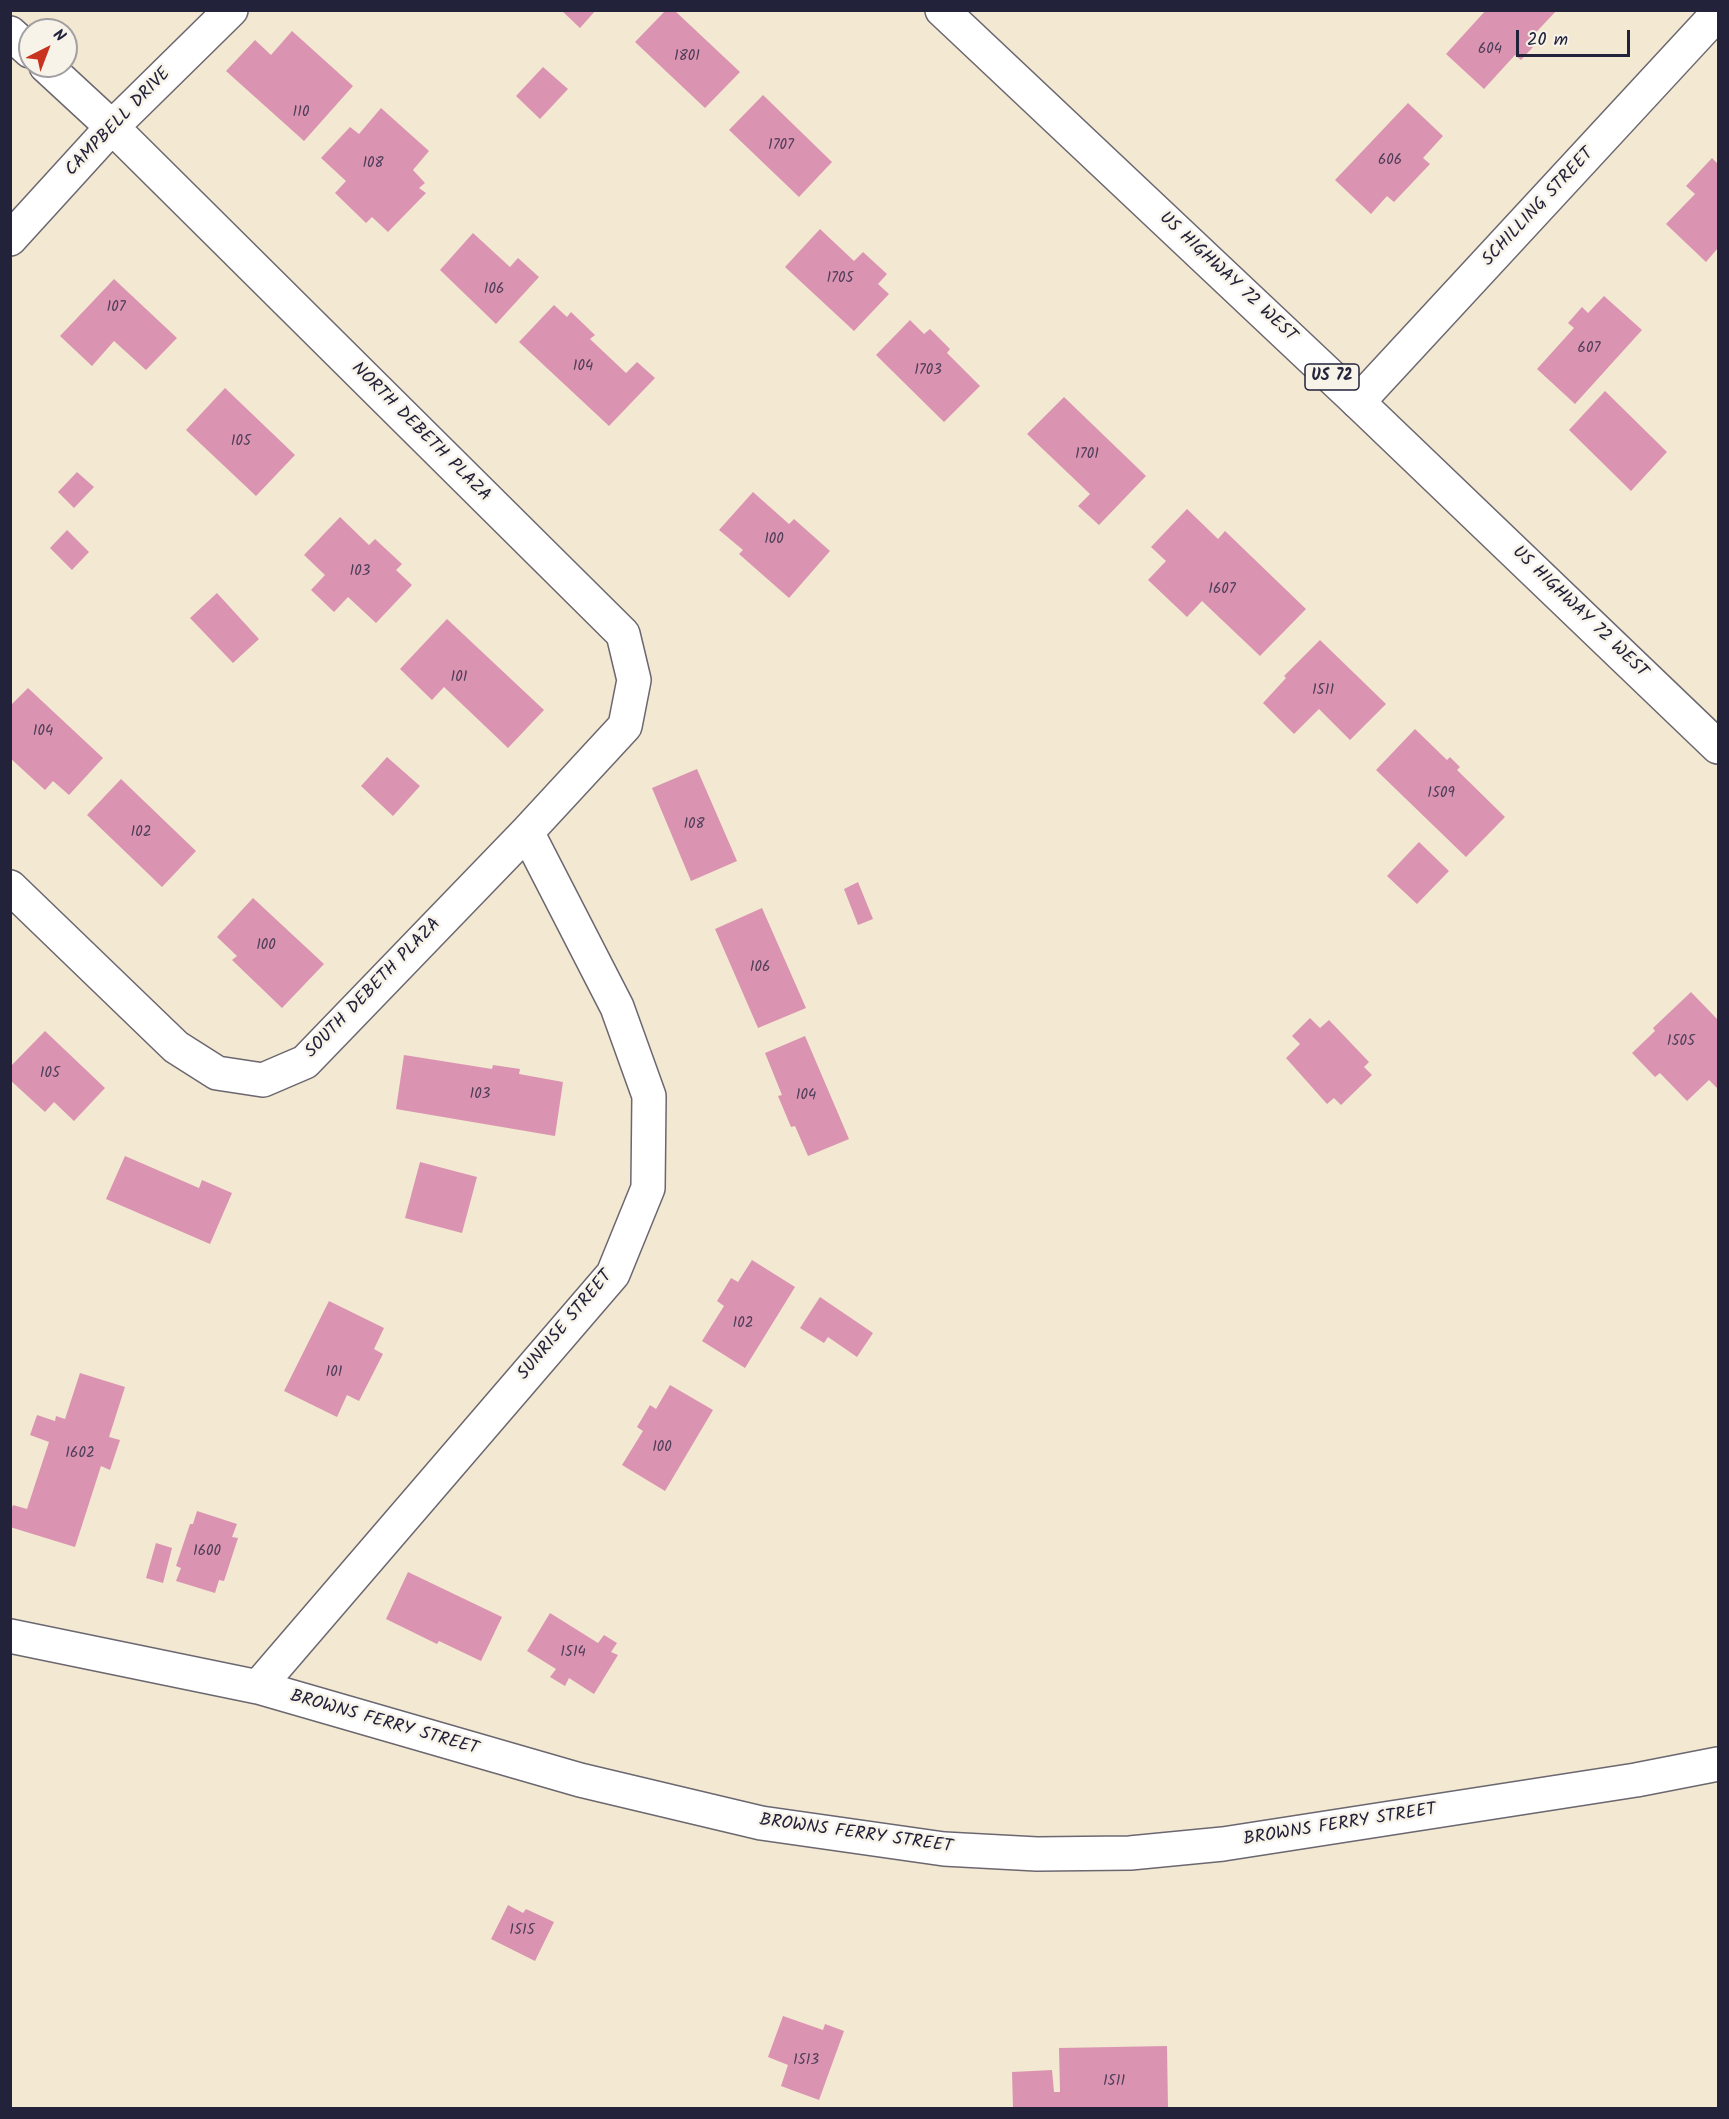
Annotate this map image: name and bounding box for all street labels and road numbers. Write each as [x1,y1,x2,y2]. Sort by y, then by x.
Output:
street label: CAMPBELL DRIVE [62,64,176,182]
street label: SCHILLING STREET [1479,144,1599,272]
street label: US HIGHWAY 72 WEST [1154,209,1300,347]
street label: NORTH DEBETH PLAZA [346,359,494,507]
road number: US 72 [1305,364,1359,390]
street label: US HIGHWAY 72 WEST [1507,543,1651,683]
street label: SOUTH DEBETH PLAZA [302,915,446,1063]
street label: SUNRISE STREET [514,1267,618,1385]
street label: BROWNS FERRY STREET [287,1687,481,1761]
street label: BROWNS FERRY STREET [1242,1800,1438,1852]
street label: BROWNS FERRY STREET [758,1811,954,1859]

